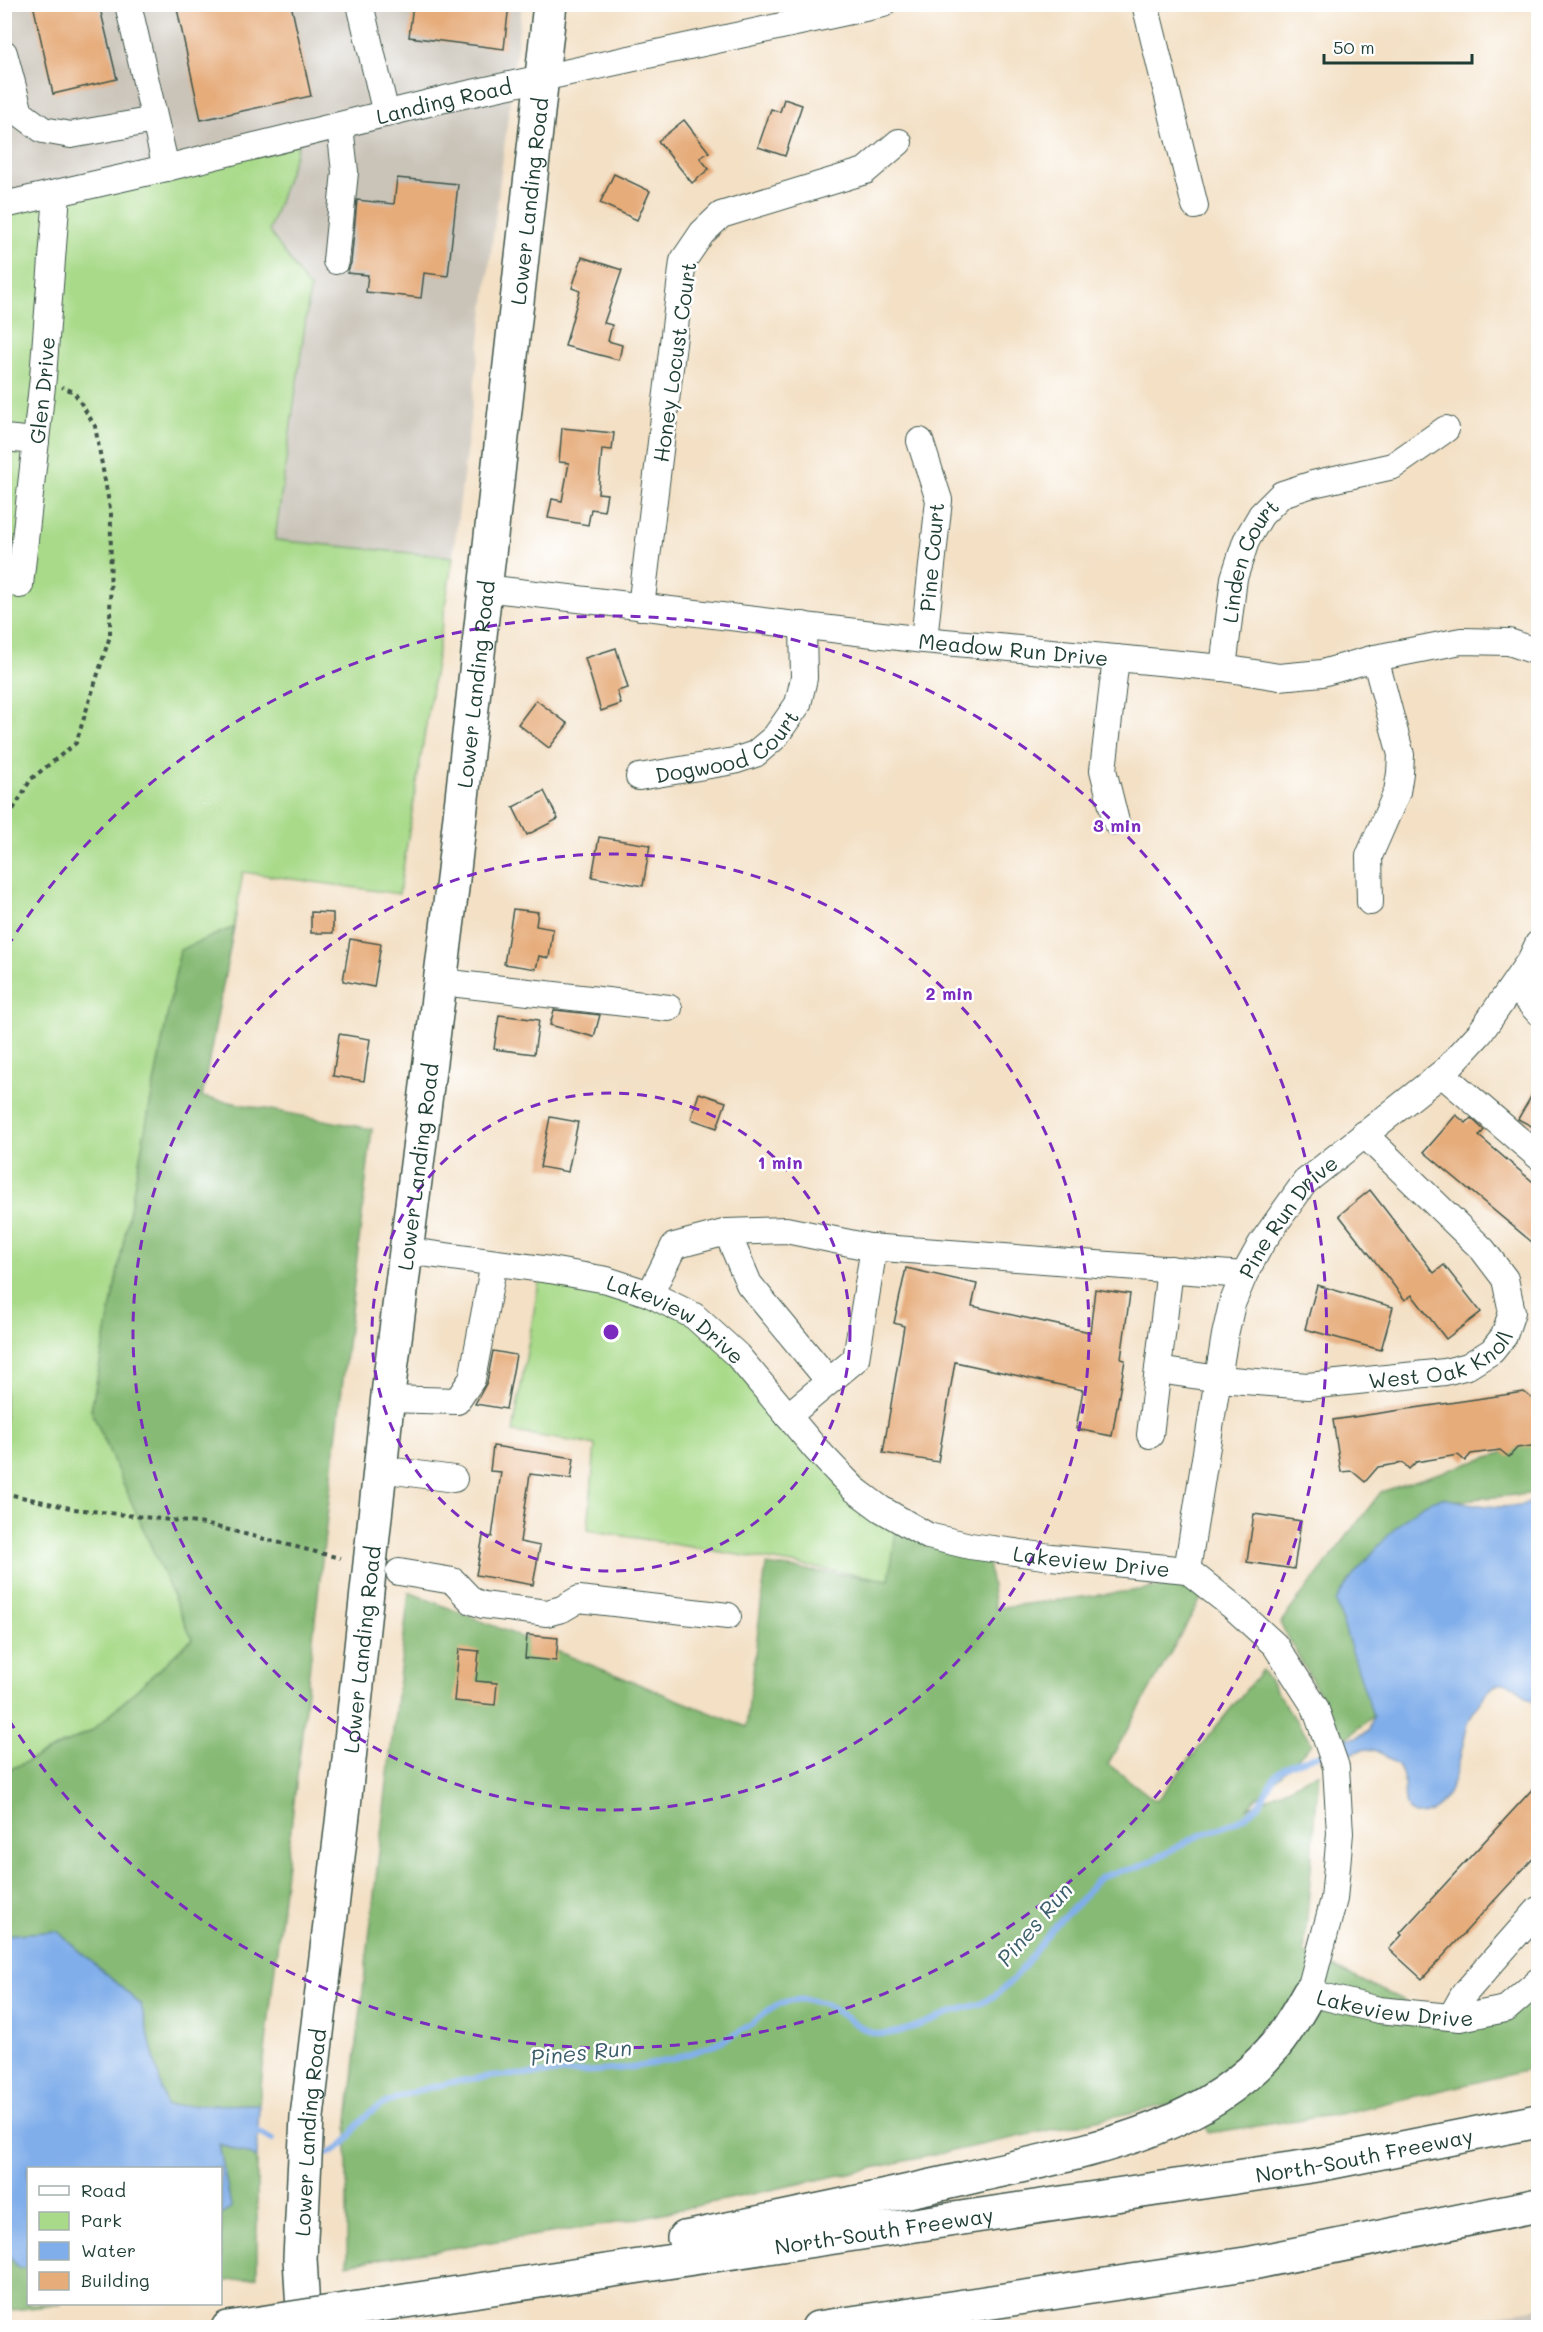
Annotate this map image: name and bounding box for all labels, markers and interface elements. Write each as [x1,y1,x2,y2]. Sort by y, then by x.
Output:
scale bar [1324,27,1472,65]
text: 50 m [1333,35,1375,59]
street label: Landing Road [373,71,514,129]
street label: Lower Landing Road [503,96,553,306]
street label: Honey Locust Court [647,260,701,464]
street label: Glen Drive [22,335,60,445]
street label: Linden Court [1215,492,1284,624]
street label: Pine Court [913,501,949,613]
street label: Lower Landing Road [450,579,500,789]
street label: Meadow Run Drive [917,626,1110,671]
street label: Dogwood Court [653,704,804,788]
text: 3 min [1093,813,1141,837]
text: 2 min [925,981,973,1005]
street label: Lower Landing Road [390,1061,443,1272]
street label: Pine Run Drive [1232,1148,1342,1282]
text: 1 min [757,1150,803,1174]
street label: Lakeview Drive [604,1268,751,1369]
centre of rings [601,1322,621,1342]
street label: West Oak Knoll [1367,1328,1518,1393]
street label: Lakeview Drive [1012,1539,1171,1582]
street label: Lower Landing Road [336,1544,385,1754]
water label: Pines Run [990,1876,1078,1972]
street label: Lakeview Drive [1314,1982,1475,2031]
street label: Lower Landing Road [288,2027,331,2237]
water label: Pines Run [529,2032,633,2072]
street label: North-South Freeway [1253,2121,1475,2188]
legend [27,2167,222,2305]
text: Road [81,2178,126,2202]
street label: North-South Freeway [773,2200,995,2259]
text: Park [81,2208,122,2232]
text: Water [81,2238,136,2262]
text: Building [81,2268,149,2292]

